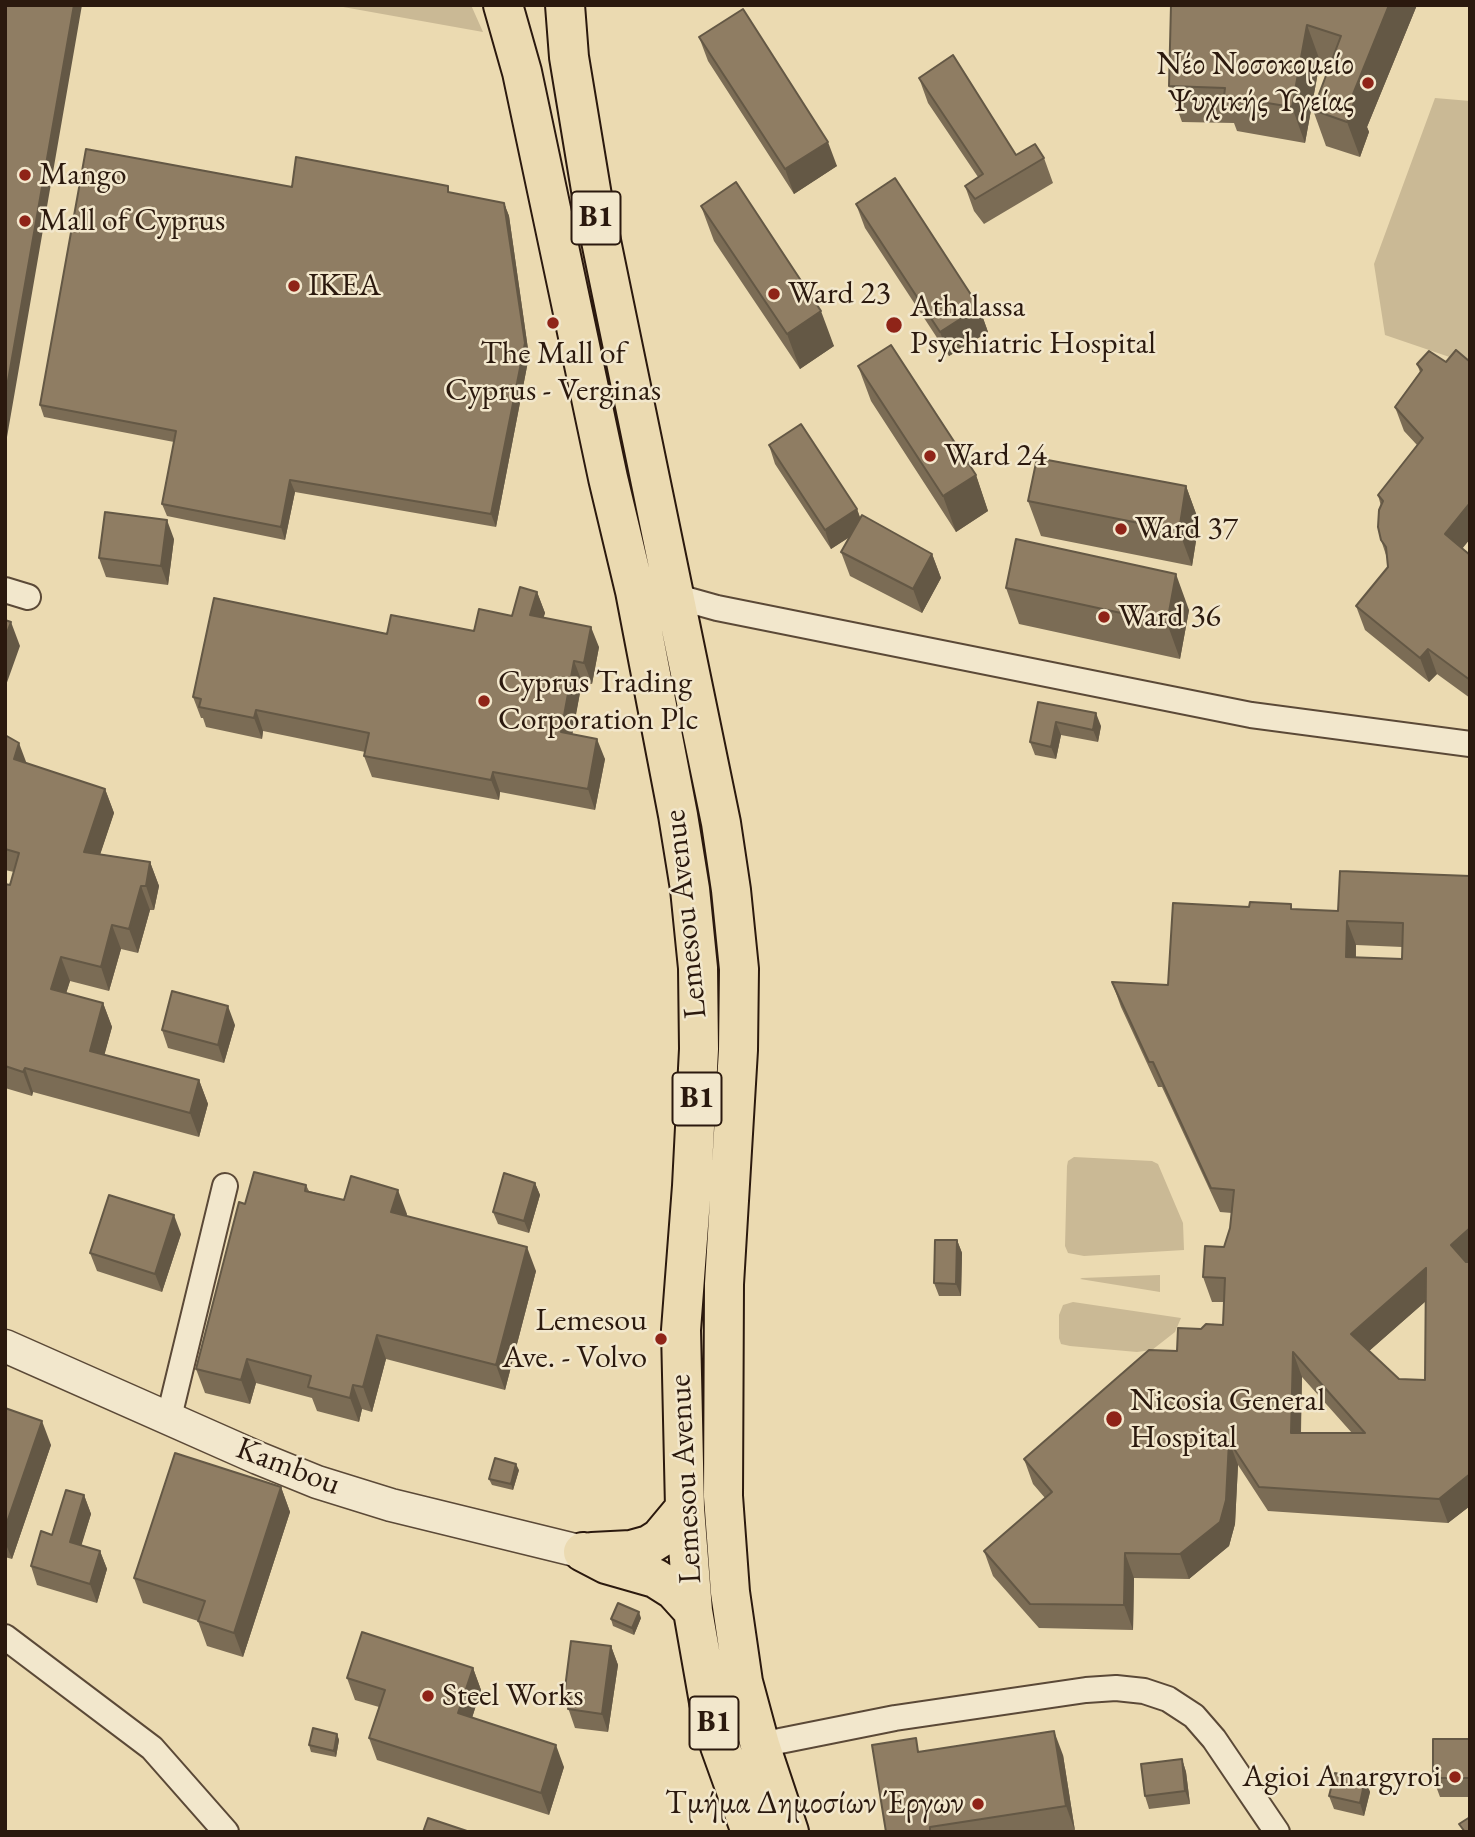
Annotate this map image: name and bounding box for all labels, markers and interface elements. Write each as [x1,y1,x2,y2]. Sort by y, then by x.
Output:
place label: Νέο Νοσοκομείο Ψυχικής Υγείας [1156,46,1354,121]
marker: Νέο Νοσοκομείο Ψυχικής Υγείας [1360,75,1376,91]
place label: Mango [39,156,127,194]
marker: Mango [17,167,33,183]
road number: B1 [572,192,620,244]
place label: Mall of Cyprus [39,202,225,240]
marker: Mall of Cyprus [17,213,33,229]
place label: IKEA [308,267,381,305]
place label: Ward 23 [788,275,891,313]
marker: IKEA [286,278,302,294]
marker: Ward 23 [766,286,782,302]
place label: Athalassa Psychiatric Hospital [910,288,1156,363]
marker: The Mall of Cyprus - Verginas [545,315,561,331]
marker: Athalassa Psychiatric Hospital [884,315,904,335]
place label: The Mall of Cyprus - Verginas [445,335,661,410]
place label: Ward 24 [944,437,1047,475]
marker: Ward 24 [922,448,938,464]
place label: Ward 37 [1135,510,1238,548]
marker: Ward 37 [1113,521,1129,537]
place label: Ward 36 [1118,598,1221,636]
marker: Ward 36 [1096,609,1112,625]
place label: Cyprus Trading Corporation Plc [498,664,699,739]
marker: Cyprus Trading Corporation Plc [476,693,492,709]
street label: Lemesou Avenue [656,808,716,1020]
road number: B1 [672,1072,722,1126]
place label: Lemesou Ave. - Volvo [502,1302,647,1377]
marker: Lemesou Ave. - Volvo [653,1331,669,1347]
street label: Lemesou Avenue [661,1373,711,1585]
place label: Nicosia General Hospital [1130,1382,1325,1457]
marker: Nicosia General Hospital [1104,1409,1124,1429]
street label: Kambou [230,1430,346,1504]
place label: Steel Works [442,1677,584,1715]
marker: Steel Works [420,1688,436,1704]
road number: B1 [690,1696,738,1750]
place label: Agioi Anargyroi [1242,1758,1441,1796]
marker: Agioi Anargyroi [1447,1769,1463,1785]
place label: Τμήμα Δημοσίων Έργων [665,1785,964,1823]
marker: Τμήμα Δημοσίων Έργων [970,1796,986,1812]

